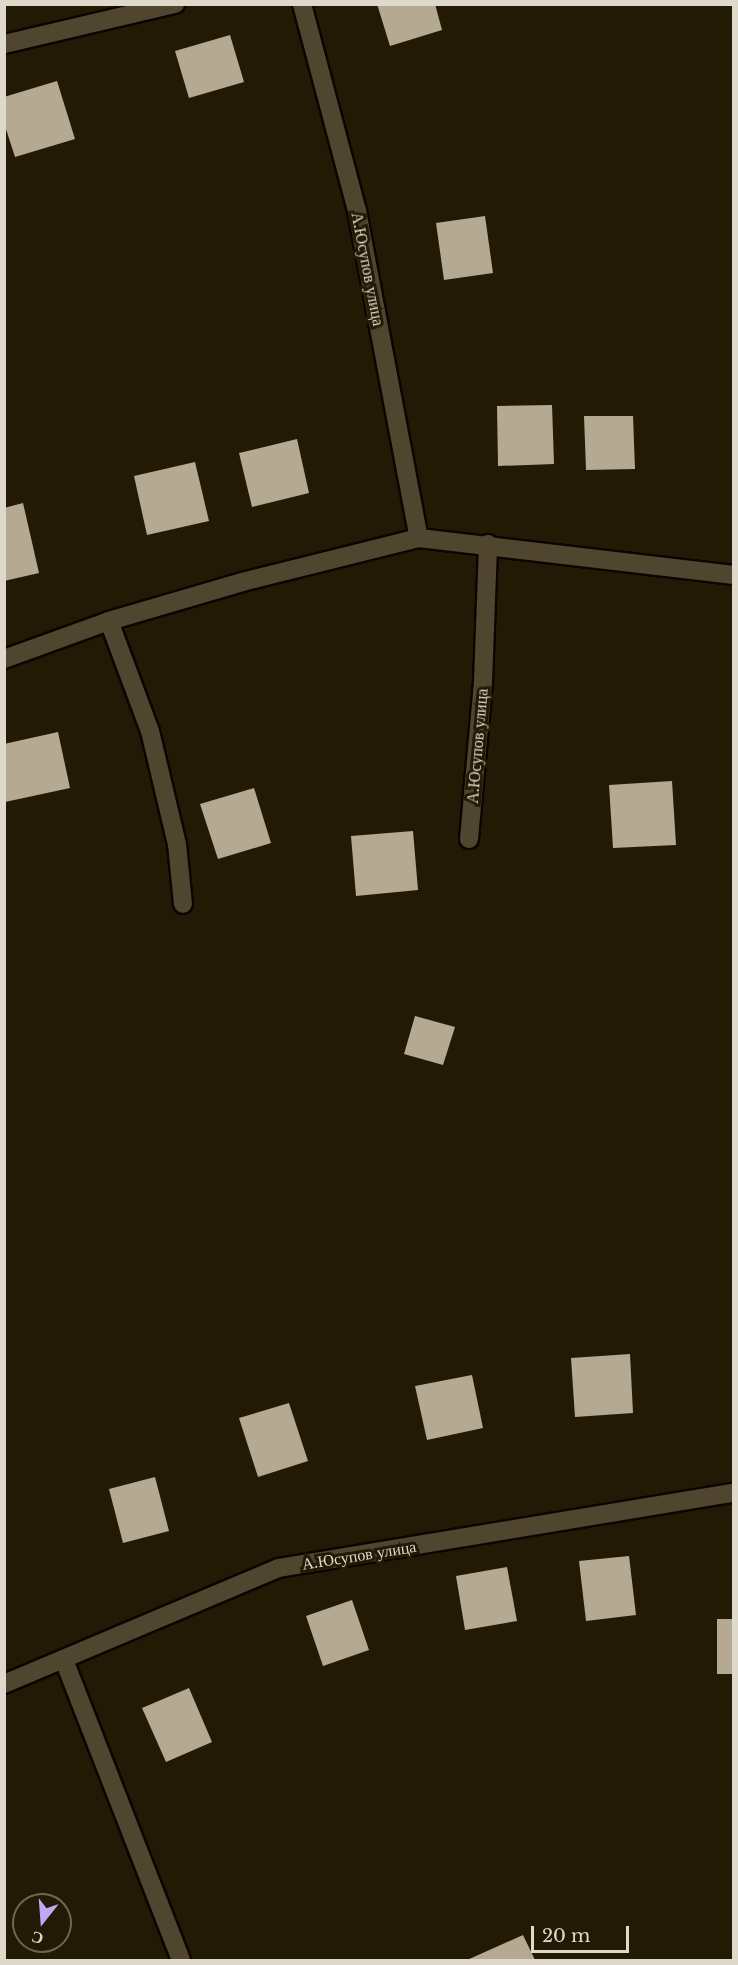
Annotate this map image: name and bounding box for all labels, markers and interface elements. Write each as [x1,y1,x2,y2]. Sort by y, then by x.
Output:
street label: А.Юсупов улица [348,211,388,327]
street label: А.Юсупов улица [462,688,492,804]
street label: А.Юсупов улица [301,1536,417,1574]
north arrow [12,1893,72,1953]
scale bar [534,1914,632,1952]
text: 20 m [542,1925,590,1947]
text: С [29,1927,46,1950]

